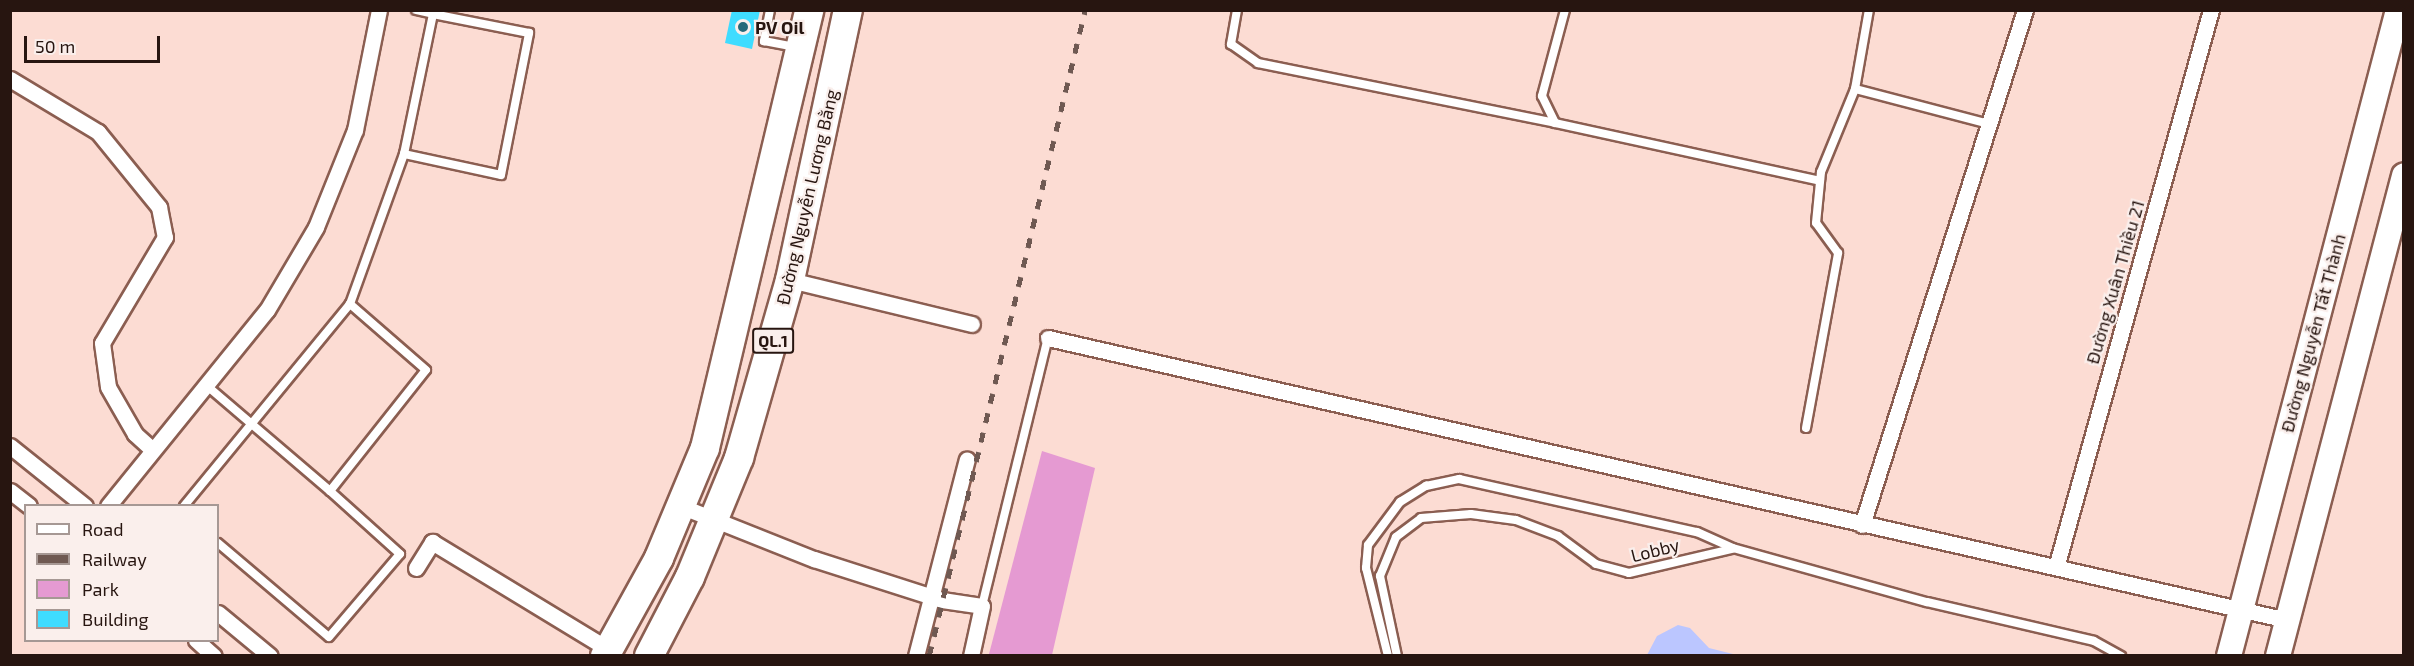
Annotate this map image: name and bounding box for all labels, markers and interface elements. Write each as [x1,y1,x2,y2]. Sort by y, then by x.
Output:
place label: PV Oil [755,16,805,38]
marker: PV Oil [736,20,750,34]
scale bar [27,24,164,62]
text: 50 m [35,35,75,57]
street label: Đường Nguyễn Lương Bằng [772,87,842,307]
street label: Đường Xuân Thiều 21 [2081,197,2149,367]
street label: Đường Nguyễn Tất Thành [2276,231,2350,435]
road number: QL.1 [752,328,794,354]
legend [24,504,219,642]
text: Road [82,518,123,540]
street label: Lobby [1628,534,1682,566]
text: Railway [82,548,147,570]
text: Park [82,578,119,600]
text: Building [82,608,149,630]

